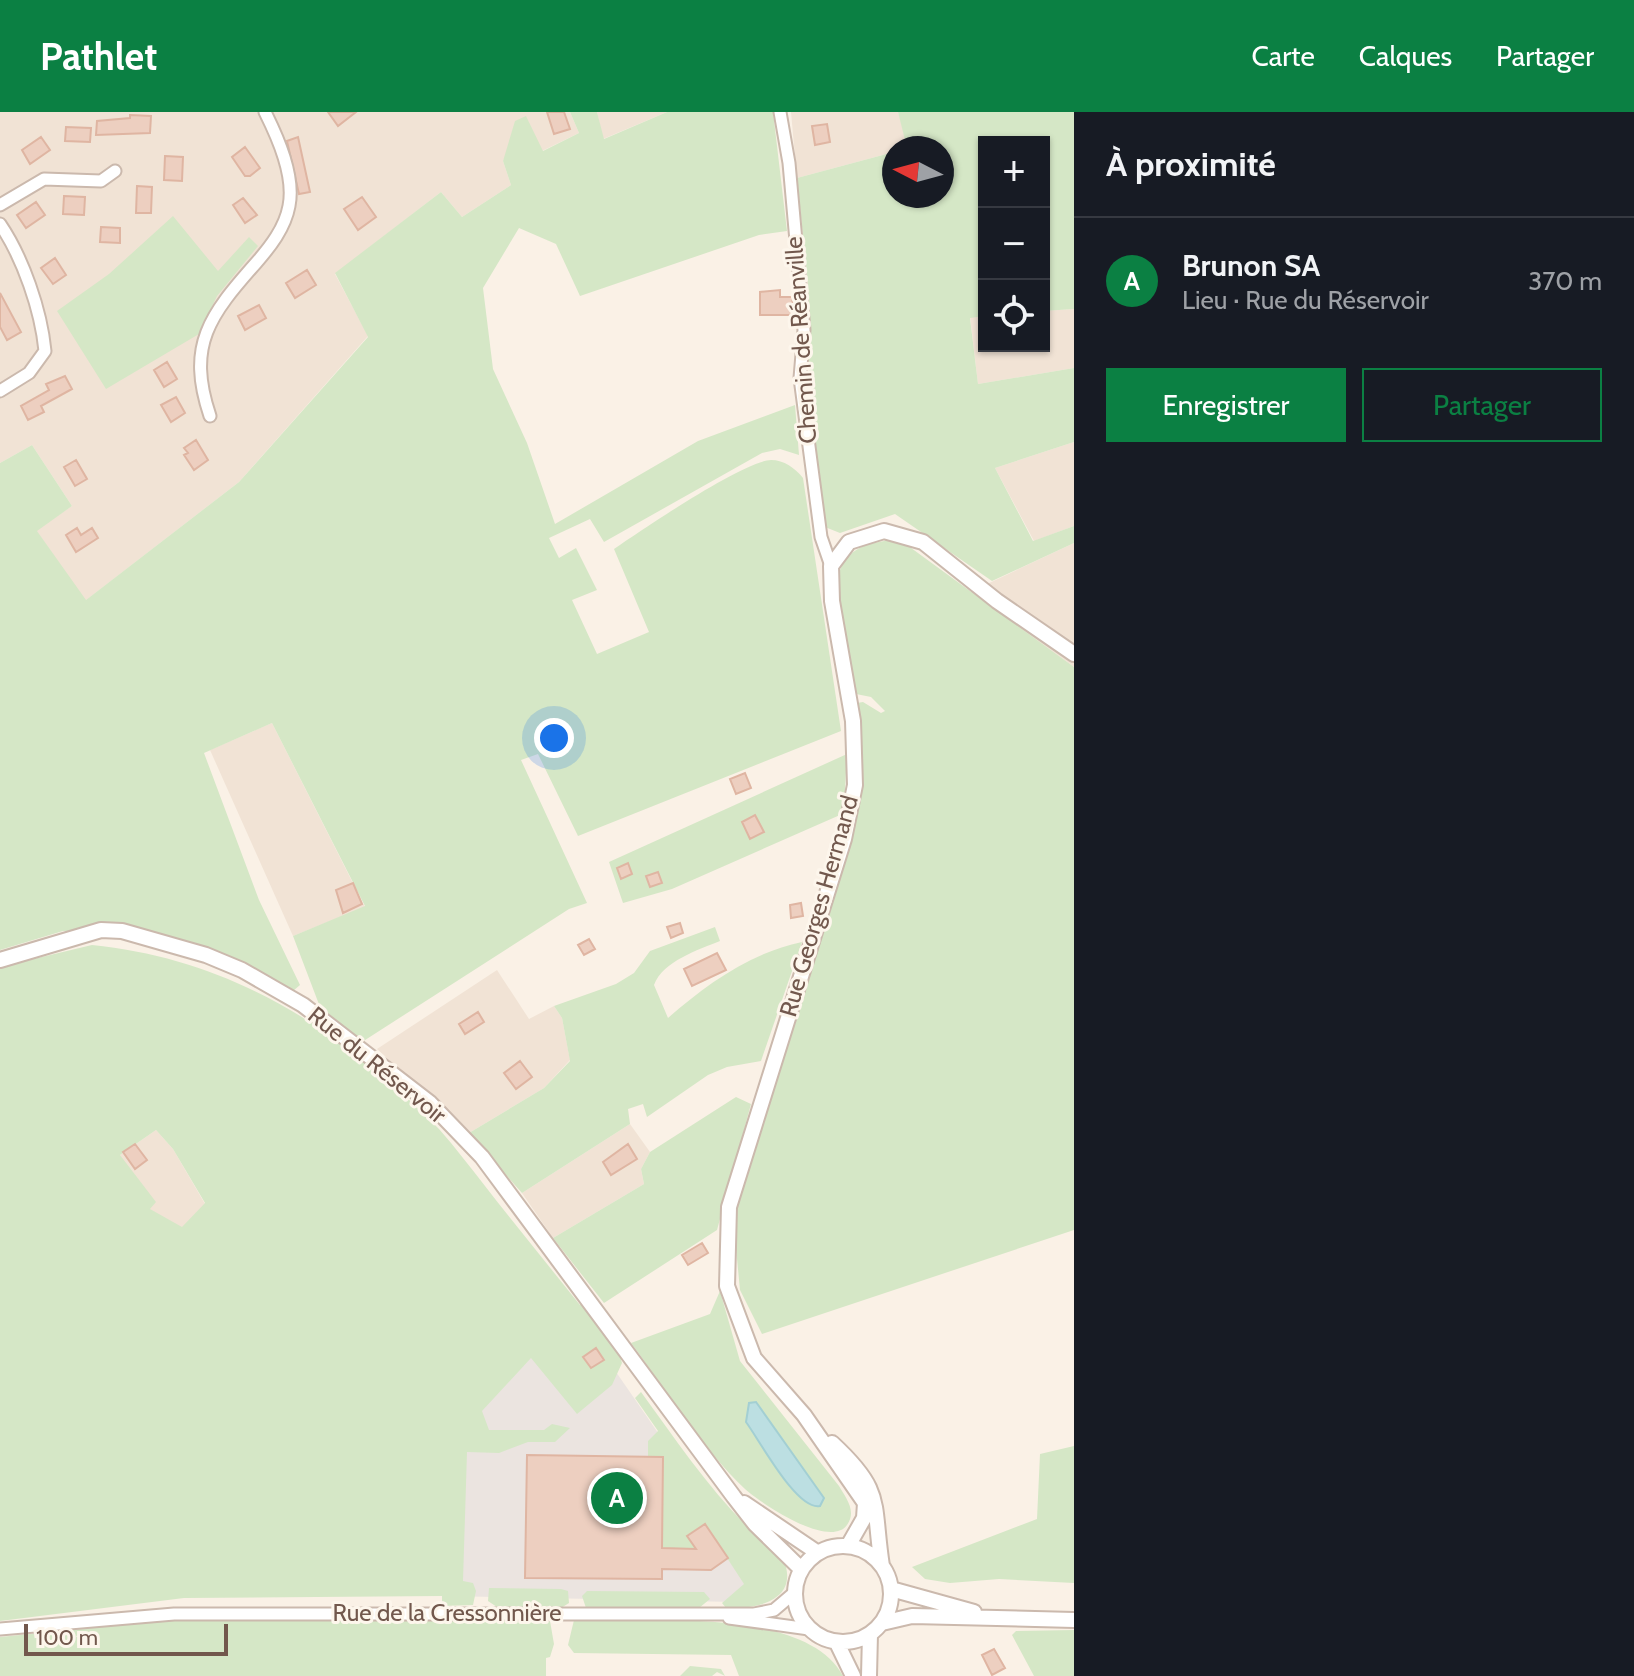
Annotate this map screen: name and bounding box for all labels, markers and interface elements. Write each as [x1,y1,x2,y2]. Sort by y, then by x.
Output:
text: Pathlet [40,33,157,80]
text: Carte [1252,39,1315,73]
text: Calques [1359,39,1452,73]
text: Partager [1496,39,1594,73]
north arrow [882,136,954,208]
map controls [978,136,1050,352]
button: + [978,136,1050,208]
text: À proximité [1106,143,1276,185]
button: − [978,208,1050,280]
street label: Chemin de Réanville [779,236,822,444]
text: Brunon SA [1182,247,1320,284]
text: A [1124,265,1140,297]
text: 370 m [1528,265,1602,297]
button: locate [978,280,1050,352]
text: Lieu · Rue du Réservoir [1182,284,1429,316]
button: Enregistrer [1106,368,1346,442]
button: Partager [1362,368,1602,442]
your location [534,718,574,758]
street label: Rue Georges Hermand [773,792,864,1020]
street label: Rue du Réservoir [302,1000,453,1129]
pin: A [591,1468,643,1528]
street label: Rue de la Cressonnière [332,1598,562,1627]
scale bar [24,1620,228,1656]
text: 100 m [36,1624,98,1651]

